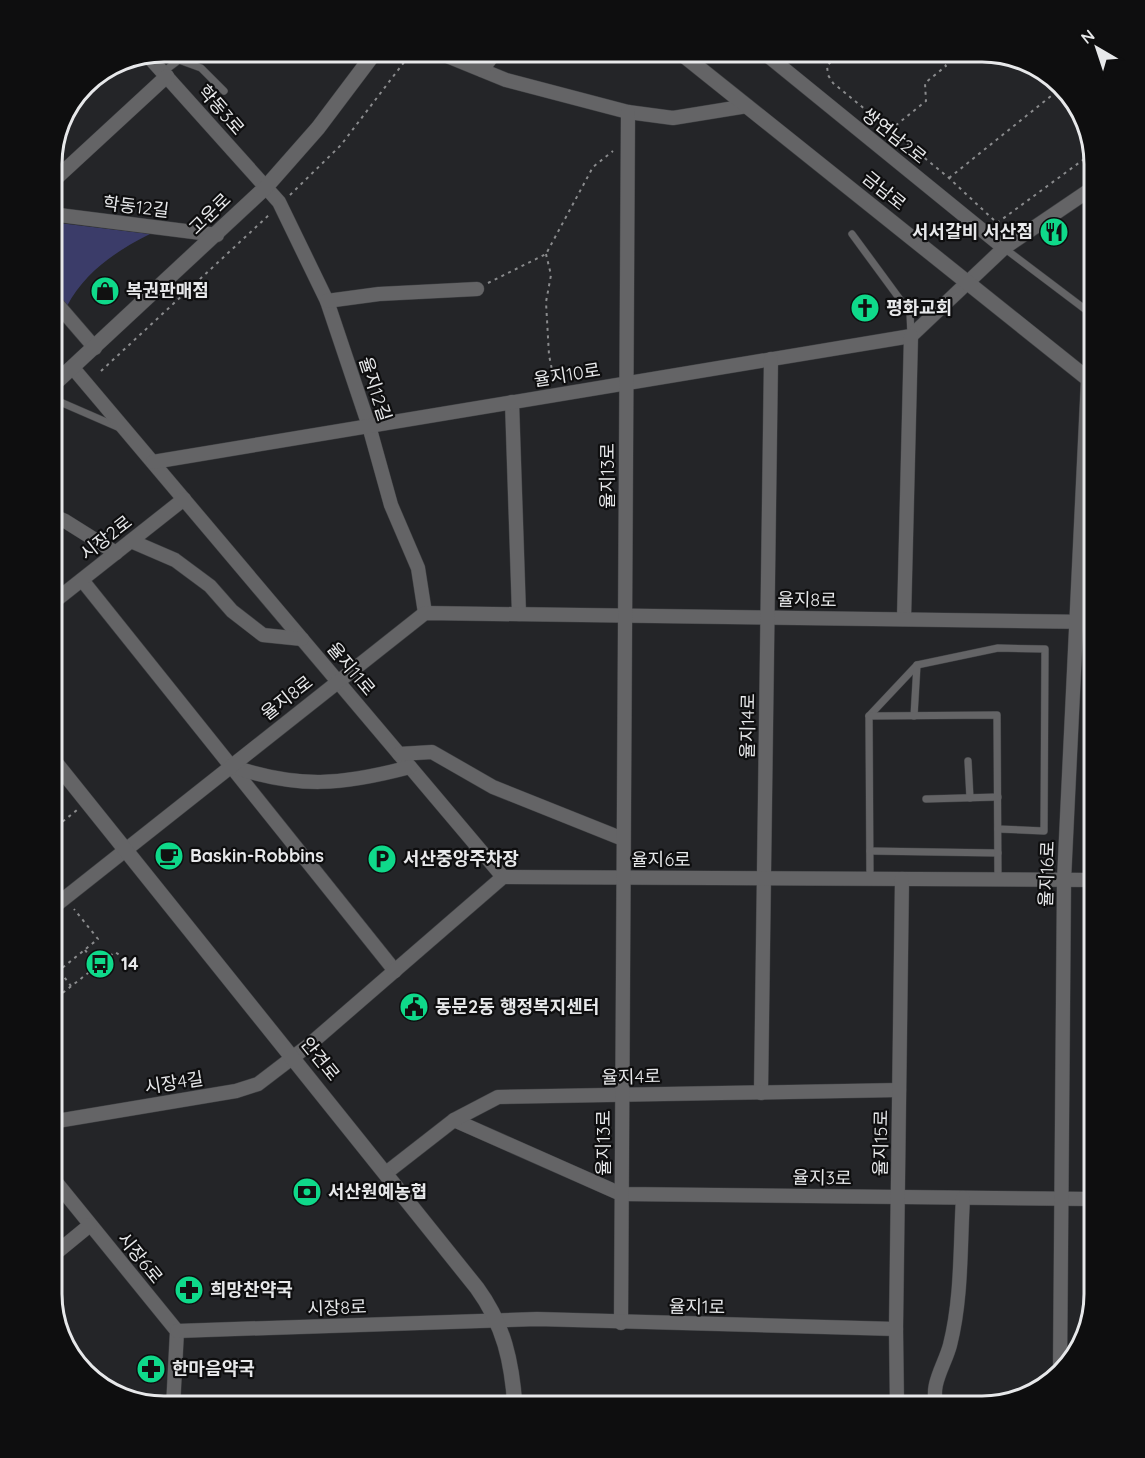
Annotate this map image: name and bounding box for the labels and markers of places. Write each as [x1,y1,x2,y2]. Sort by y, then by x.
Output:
restaurant icon: 서서갈비 서산점 [1038,216,1070,248]
place label: 서서갈비 서산점 [912,220,1033,243]
shop icon: 복권판매점 [89,275,121,307]
place label: 복권판매점 [126,279,209,302]
church icon: 평화교회 [849,292,881,324]
place label: 평화교회 [886,296,952,319]
cafe icon: Baskin-Robbins [153,840,185,872]
parking icon: 서산중앙주차장 [366,843,398,875]
place label: Baskin-Robbins [190,844,324,867]
place label: 서산중앙주차장 [403,847,519,870]
bus stop icon: 14 [84,948,116,980]
place label: 14 [121,952,139,975]
public building icon: 동문2동 행정복지센터 [398,991,430,1023]
place label: 동문2동 행정복지센터 [435,995,599,1018]
bank icon: 서산원예농협 [291,1176,323,1208]
place label: 서산원예농협 [328,1180,427,1203]
pharmacy icon: 희망찬약국 [173,1274,205,1306]
place label: 희망찬약국 [210,1278,293,1301]
pharmacy icon: 한마음약국 [135,1353,167,1385]
place label: 한마음약국 [172,1357,255,1380]

